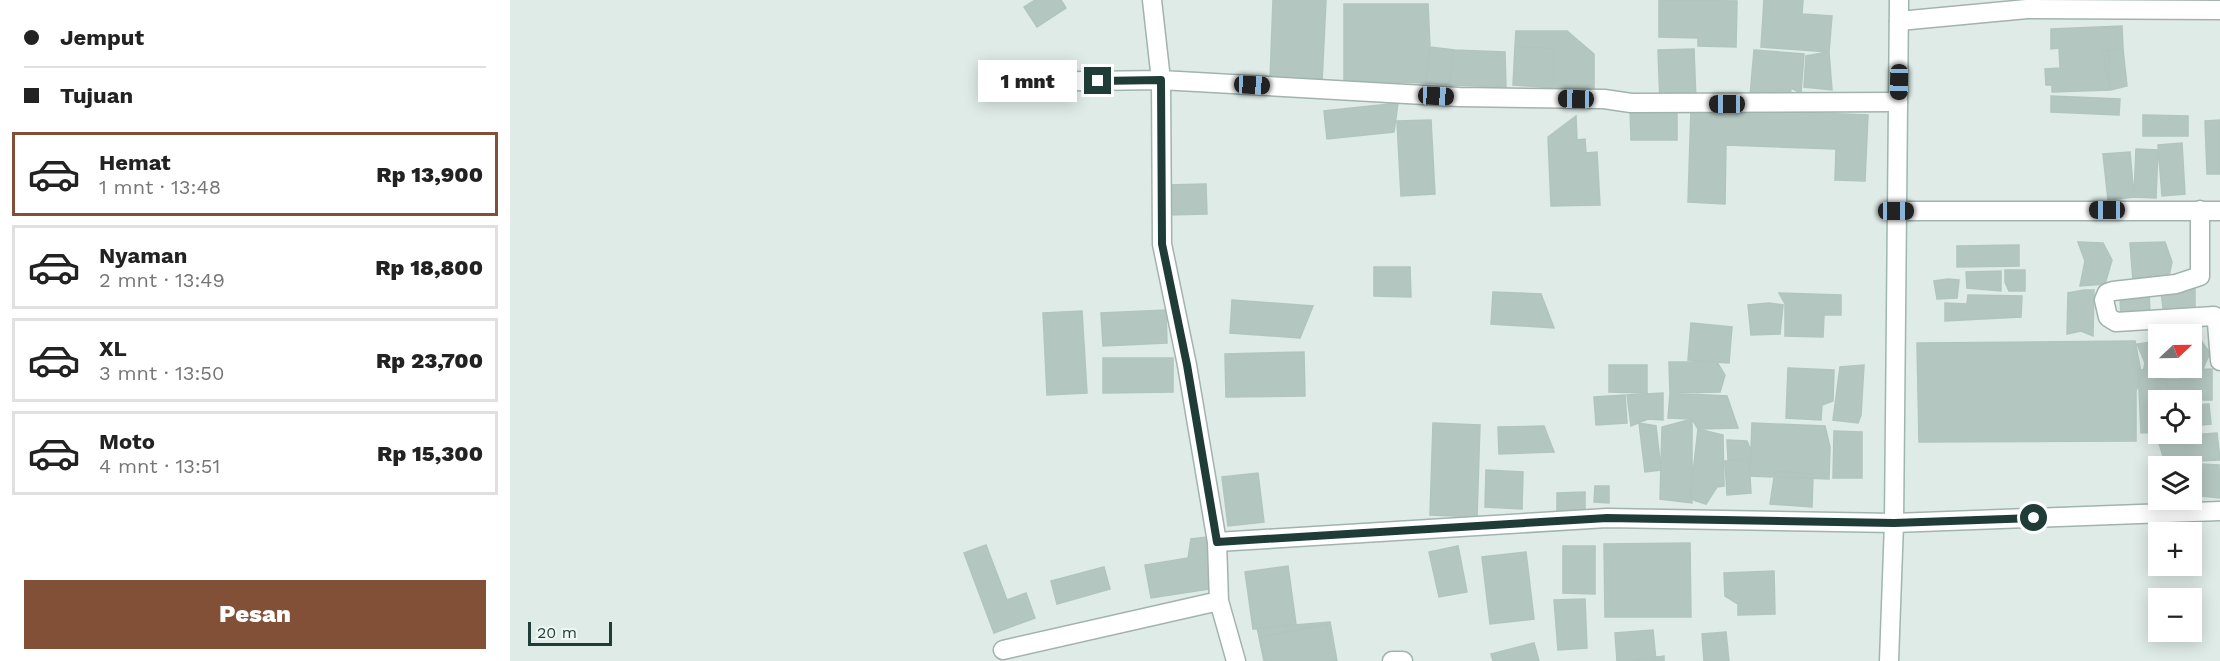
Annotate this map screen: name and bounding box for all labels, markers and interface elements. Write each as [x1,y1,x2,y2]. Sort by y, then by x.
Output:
text: Jemput [60,25,144,50]
callout: 1 mnt [978,60,1077,102]
car [1890,64,1908,100]
route end [1084,67,1111,94]
text: 1 mnt [1000,69,1055,93]
car [1234,75,1270,95]
text: Tujuan [60,83,133,108]
car [1418,86,1454,106]
car [1558,90,1594,108]
car [1709,95,1745,113]
icon: car [27,147,81,201]
text: Hemat [99,150,171,175]
text: Rp 13,900 [376,162,483,187]
text: 1 mnt · 13:48 [99,175,221,199]
car [2089,201,2125,219]
car [1878,202,1914,220]
icon: car [27,240,81,294]
text: Nyaman [99,243,187,268]
text: Rp 18,800 [375,255,483,280]
text: 2 mnt · 13:49 [99,268,225,292]
north arrow [2148,324,2202,378]
map controls [2148,324,2202,642]
icon: car [27,333,81,387]
text: XL [99,336,127,361]
text: Rp 23,700 [376,348,483,373]
text: 3 mnt · 13:50 [99,361,224,385]
button: locate [2148,390,2202,444]
icon: car [27,426,81,480]
text: Moto [99,429,155,454]
text: Rp 15,300 [377,441,483,466]
text: 4 mnt · 13:51 [99,454,220,478]
button: layers [2148,456,2202,510]
route start [2020,504,2047,531]
button: + [2148,522,2202,576]
button: Pesan [24,580,486,649]
button: − [2148,588,2202,642]
scale bar [528,619,612,646]
text: 20 m [537,623,577,642]

